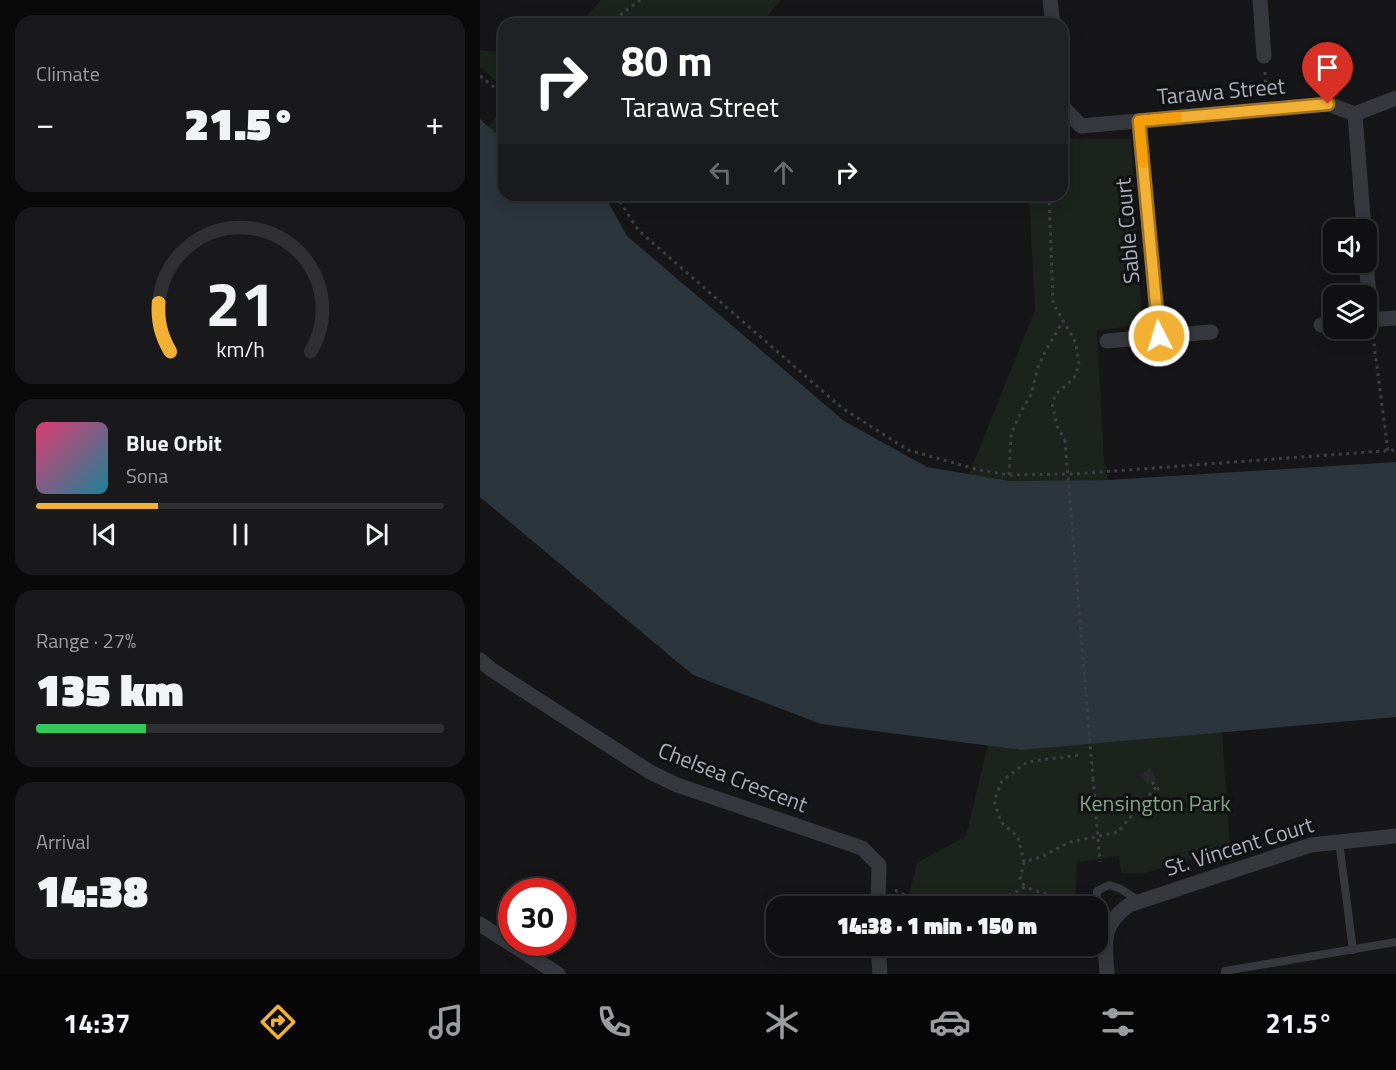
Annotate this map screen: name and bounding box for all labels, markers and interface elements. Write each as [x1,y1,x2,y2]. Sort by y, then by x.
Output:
text: 80 m [621,28,713,92]
icon: right [522,42,600,120]
pin [1302,42,1353,104]
icon: arrive [1311,51,1344,84]
text: Climate [36,58,100,89]
street label: Tarawa Street [1156,68,1287,114]
text: Tarawa Street [621,86,779,127]
text: 21.5° [184,89,296,157]
text: − [36,98,54,148]
text: + [426,98,444,148]
icon: left [704,156,737,189]
icon: ahead [767,156,800,189]
icon: right [830,156,863,189]
street label: Sable Court [1105,176,1149,285]
map controls [1323,219,1377,339]
button: sound [1323,219,1377,273]
text: 21 [205,255,275,350]
button: layers [1323,285,1377,339]
position arrow [1127,304,1191,368]
text: km/h [216,334,264,366]
text: Blue Orbit [126,426,222,460]
text: Sona [126,460,168,491]
icon: previous [88,518,121,551]
icon: pause [224,518,257,551]
icon: next [360,518,393,551]
text: Range · 27% [36,625,136,656]
text: 135 km [36,655,184,723]
street label: Chelsea Crescent [653,733,813,821]
park label: Kensington Park [1079,786,1231,820]
street label: St. Vincent Court [1161,807,1318,885]
text: Arrival [36,826,90,857]
text: 14:38 [36,856,148,924]
speed limit sign: 30 [498,878,576,956]
text: 14:38 · 1 min · 150 m [837,909,1037,943]
icon: directions [257,1001,299,1043]
icon: music [425,1001,467,1043]
icon: phone [593,1001,635,1043]
icon: climate [761,1001,803,1043]
icon: car [929,1001,971,1043]
icon: filters [1097,1001,1139,1043]
text: 14:37 [63,1002,130,1043]
text: 21.5° [1265,1002,1333,1043]

